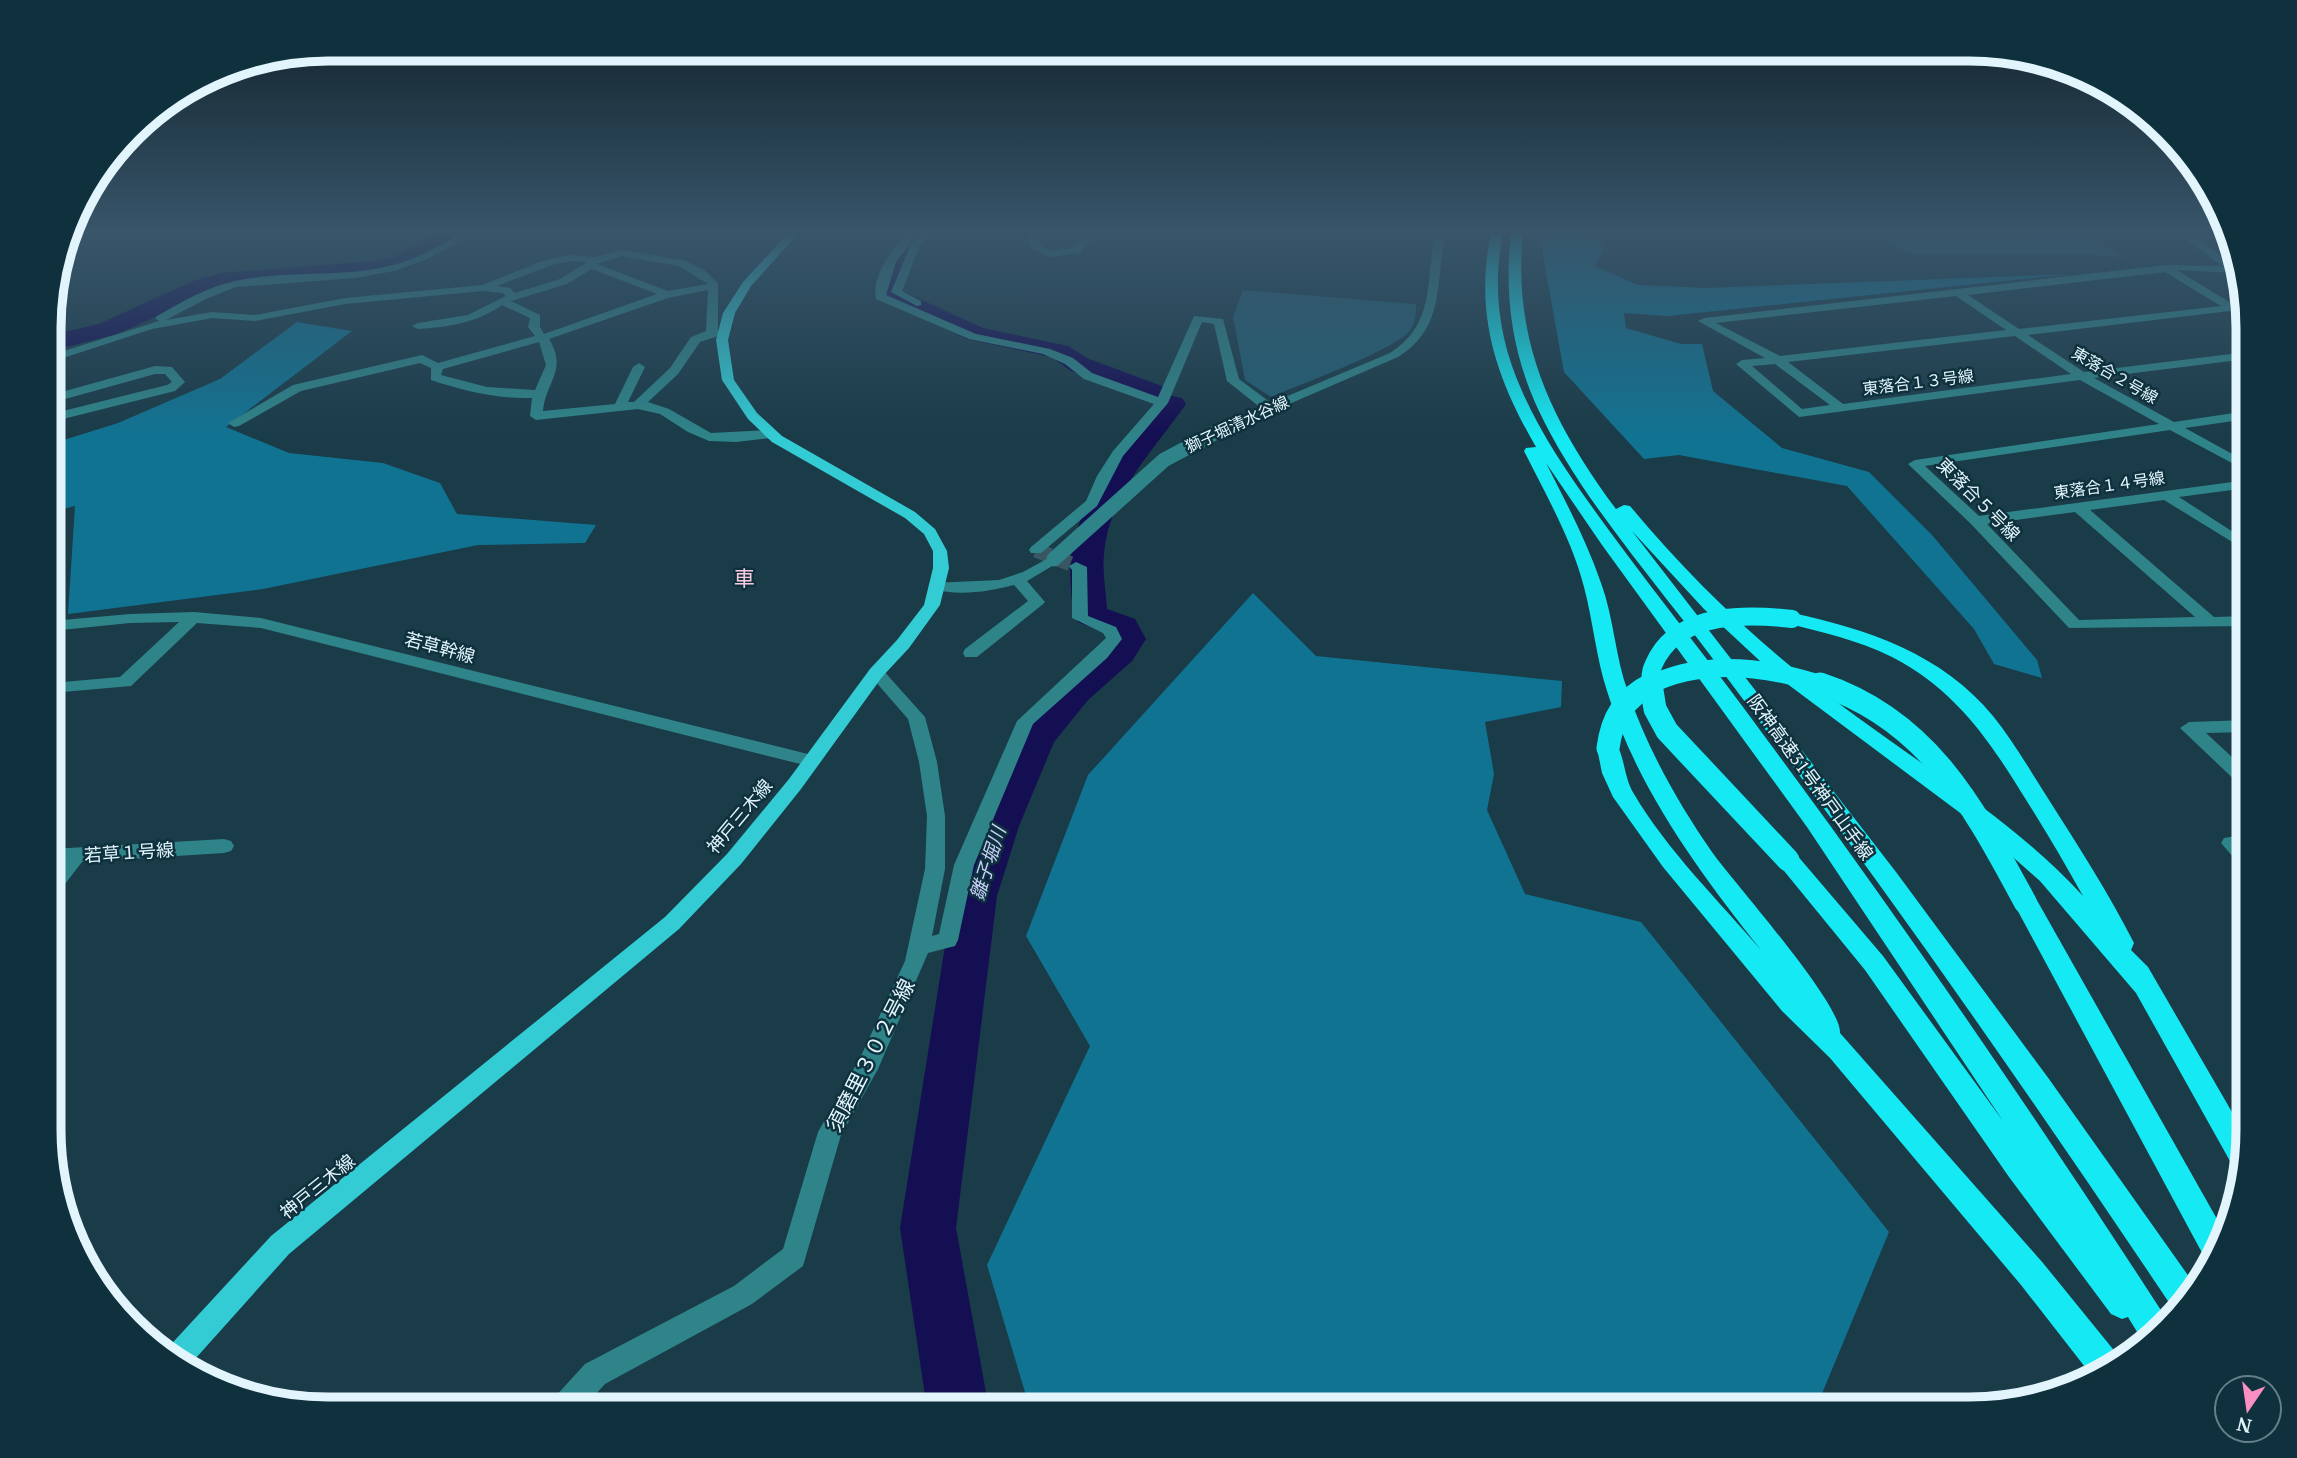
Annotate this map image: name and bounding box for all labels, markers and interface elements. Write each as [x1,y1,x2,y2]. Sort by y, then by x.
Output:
street label: 東落合２号線 [2068,341,2162,409]
street label: 東落合１３号線 [1861,364,1975,400]
street label: 獅子堀清水谷線 [1182,390,1292,458]
street label: 東落合５号線 [1932,452,2026,546]
street label: 東落合１４号線 [2052,466,2166,504]
district label: 車 [734,564,755,592]
street label: 若草幹線 [402,626,478,668]
street label: 阪神高速31号神戸山手線 [1743,689,1879,865]
street label: 神戸三木線 [701,774,777,858]
water label: 雛子堀川 [963,821,1011,903]
street label: 若草１号線 [83,837,175,867]
street label: 須磨里３０２号線 [819,974,921,1136]
street label: 神戸三木線 [274,1148,360,1224]
north arrow [2213,1374,2283,1444]
text: N [2234,1412,2254,1440]

